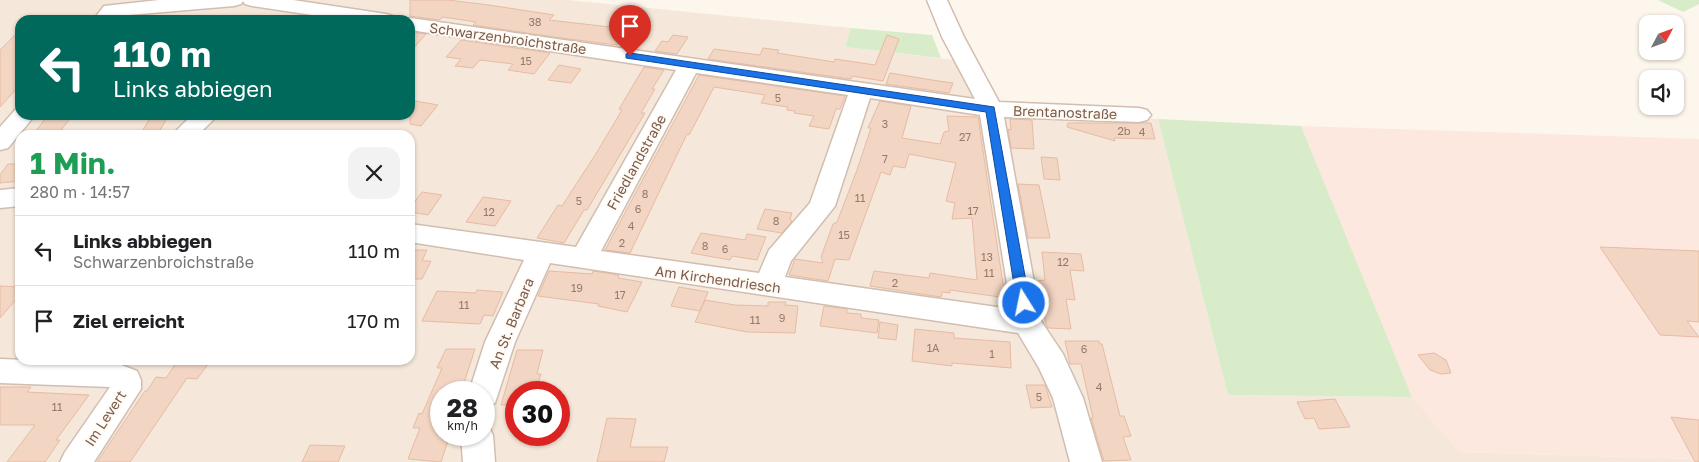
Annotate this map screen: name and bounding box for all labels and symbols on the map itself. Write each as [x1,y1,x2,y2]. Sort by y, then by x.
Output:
pin [609,5,651,56]
house number: 38 [528,15,542,28]
north arrow [1639,15,1684,60]
street label: Schwarzenbroichstraße [428,19,588,57]
house number: 15 [520,54,532,67]
house number: 5 [775,91,781,104]
street label: Brentanostraße [1013,102,1117,122]
street label: Friedlandstraße [603,111,669,213]
house number: 3 [882,117,888,130]
house number: 2b [1117,124,1131,137]
house number: 4 [1139,125,1146,138]
house number: 27 [959,130,971,143]
house number: 7 [882,152,888,165]
house number: 8 [642,187,649,200]
house number: 11 [855,191,865,204]
house number: 5 [576,194,582,207]
house number: 6 [635,202,642,215]
house number: 17 [967,204,979,217]
house number: 12 [483,205,495,218]
house number: 8 [773,214,780,227]
house number: 4 [628,219,635,232]
house number: 15 [838,228,850,241]
house number: 2 [619,236,625,249]
house number: 8 [702,239,709,252]
house number: 6 [722,242,729,255]
house number: 13 [981,250,993,263]
house number: 12 [1057,255,1069,268]
street label: Am Kirchendriesch [654,262,782,296]
house number: 11 [984,266,994,279]
street label: An St. Barbara [485,275,537,371]
house number: 2 [892,276,898,289]
position arrow [997,276,1049,328]
house number: 19 [571,281,583,294]
house number: 17 [614,288,626,301]
house number: 11 [459,298,469,311]
house number: 9 [779,311,785,324]
house number: 11 [750,313,760,326]
house number: 1A [927,341,940,354]
house number: 6 [1081,342,1088,355]
house number: 1 [989,347,995,360]
house number: 4 [1096,380,1103,393]
speed limit sign: 30 [505,381,570,446]
street label: Im Levert [81,387,129,449]
house number: 5 [1036,390,1042,403]
house number: 11 [52,400,62,413]

